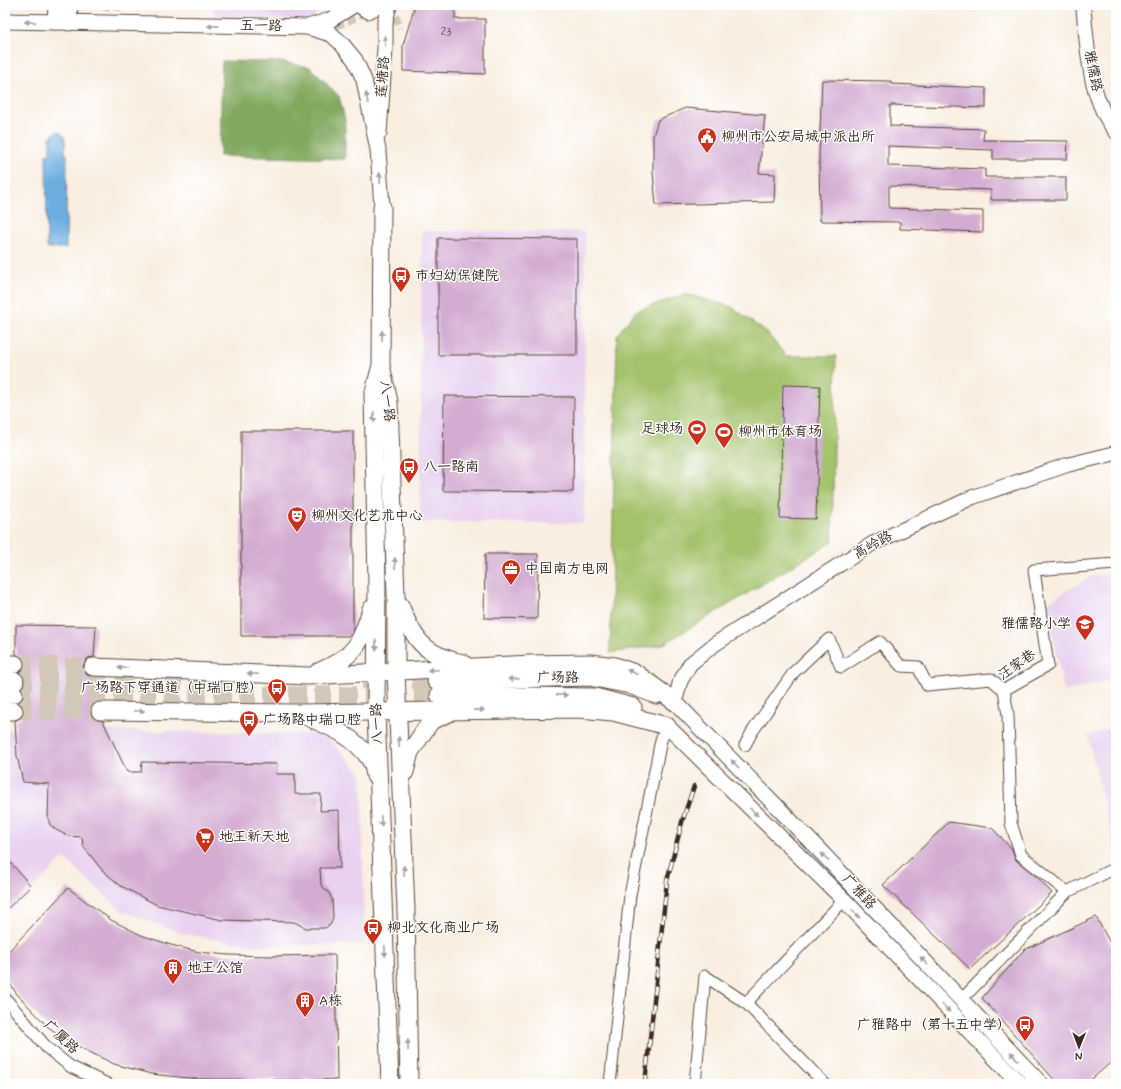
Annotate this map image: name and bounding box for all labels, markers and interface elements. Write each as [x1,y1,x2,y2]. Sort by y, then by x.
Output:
street label: 五一路 [240,17,282,35]
one-way arrow [24,18,36,25]
one-way arrow [207,22,219,29]
house number: 23 [441,24,451,40]
one-way arrow [382,34,388,47]
street label: 雅儒路 [1080,49,1106,93]
street label: 莲塘路 [373,55,393,99]
one-way arrow [364,92,370,104]
public building icon: 柳州市公安局城中派出所 [696,126,718,154]
place label: 柳州市公安局城中派出所 [721,128,875,146]
one-way arrow [376,172,383,184]
bus stop icon: 市妇幼保健院 [390,265,412,293]
place label: 市妇幼保健院 [415,267,499,285]
one-way arrow [379,329,385,342]
street label: 八一路 [376,379,398,423]
one-way arrow [371,411,377,424]
sports icon: 足球场 [686,418,708,446]
place label: 足球场 [641,420,683,438]
sports icon: 柳州市体育场 [713,421,735,449]
place label: 柳州市体育场 [738,423,822,441]
bus stop icon: 八一路南 [398,456,420,484]
place label: 八一路南 [423,458,479,476]
theatre icon: 柳州文化艺术中心 [286,505,308,533]
place label: 柳州文化艺术中心 [311,507,423,525]
street label: 高岭路 [850,527,896,563]
one-way arrow [392,556,398,569]
office icon: 中国南方电网 [500,558,522,586]
place label: 中国南方电网 [525,560,609,578]
school or university icon: 雅儒路小学 [1074,613,1096,641]
place label: 雅儒路小学 [1001,615,1071,633]
one-way arrow [373,639,379,652]
street label: 汪家巷 [995,645,1040,684]
one-way arrow [116,665,129,671]
one-way arrow [427,666,439,673]
street label: 广场路 [537,669,579,687]
one-way arrow [626,669,638,675]
one-way arrow [247,670,259,677]
one-way arrow [508,675,520,682]
bus stop icon: 广场路下穿通道（中瑞口腔） [266,677,288,705]
place label: 广场路下穿通道（中瑞口腔） [81,679,263,697]
one-way arrow [556,692,569,698]
street label: 八一路 [367,703,387,745]
one-way arrow [473,707,486,713]
one-way arrow [133,708,146,714]
bus stop icon: 广场路中瑞口腔 [238,709,260,737]
place label: 广场路中瑞口腔 [263,711,361,729]
one-way arrow [396,735,402,748]
one-way arrow [730,759,739,769]
one-way arrow [749,807,759,817]
one-way arrow [377,815,384,827]
supermarket icon: 地王新天地 [194,826,216,854]
place label: 地王新天地 [219,828,289,846]
one-way arrow [820,852,830,862]
one-way arrow [401,865,408,877]
street label: 广雅路 [838,871,880,913]
one-way arrow [851,909,861,919]
bus stop icon: 柳北文化商业广场 [362,917,384,945]
place label: 柳北文化商业广场 [387,919,499,937]
one-way arrow [382,945,388,958]
one-way arrow [919,956,929,966]
building icon: 地王公馆 [162,957,184,985]
place label: 地王公馆 [187,959,243,977]
building icon: A栋 [294,990,316,1018]
place label: A栋 [319,992,342,1010]
one-way arrow [941,1003,950,1012]
bus stop icon: 广雅路中（第十五中学） [1014,1014,1036,1042]
street label: 广厦路 [40,1016,82,1058]
place label: 广雅路中（第十五中学） [857,1016,1011,1034]
north arrow [1059,1027,1099,1067]
one-way arrow [405,1038,411,1051]
text: N [1075,1049,1083,1063]
one-way arrow [1009,1051,1018,1061]

